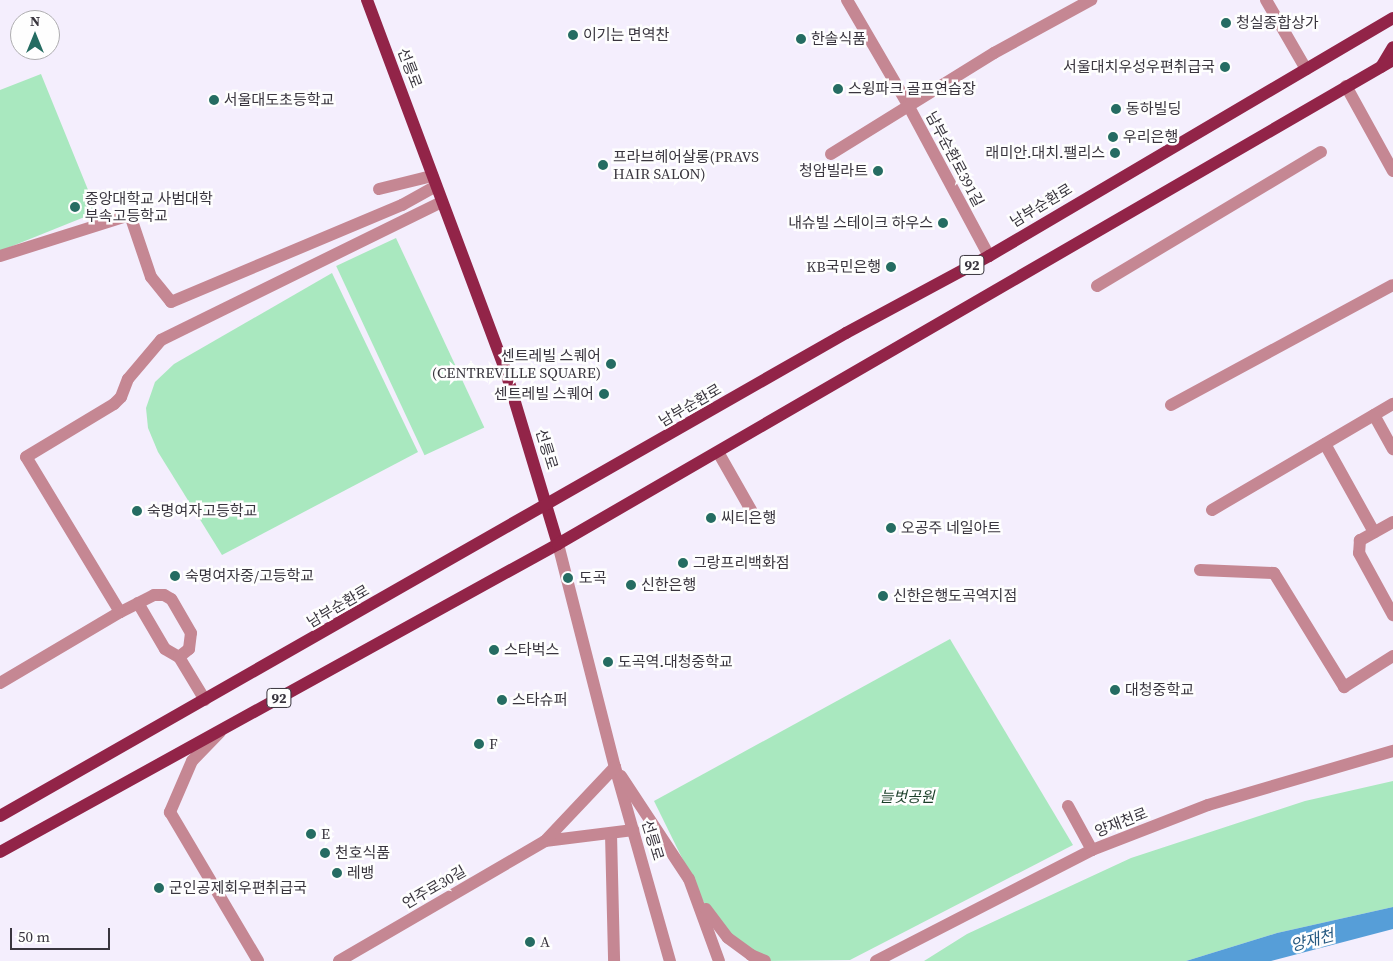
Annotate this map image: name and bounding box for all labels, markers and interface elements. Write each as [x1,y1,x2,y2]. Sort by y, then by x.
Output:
north arrow [10,10,60,60]
text: N [30,11,40,31]
place label: 청실종합상가 [1236,14,1319,32]
marker: 청실종합상가 [1220,17,1232,29]
place label: 이기는 면역찬 [583,26,669,44]
marker: 이기는 면역찬 [567,29,579,41]
place label: 한솔식품 [811,30,866,48]
marker: 한솔식품 [795,33,807,45]
street label: 선릉로 [394,45,426,91]
place label: 서울대치우성우편취급국 [1063,58,1215,76]
marker: 서울대치우성우편취급국 [1219,61,1231,73]
place label: 스윙파크 골프연습장 [848,80,976,98]
marker: 스윙파크 골프연습장 [832,83,844,95]
place label: 서울대도초등학교 [224,91,334,109]
marker: 서울대도초등학교 [208,94,220,106]
place label: 동하빌딩 [1126,100,1181,118]
marker: 동하빌딩 [1110,103,1122,115]
street label: 남부순환로391길 [922,108,988,210]
place label: 우리은행 [1123,128,1178,146]
marker: 우리은행 [1107,131,1119,143]
place label: 래미안.대치.팰리스 [986,144,1105,162]
place label: 프라브헤어살롱(PRAVS HAIR SALON) [613,147,759,182]
marker: 래미안.대치.팰리스 [1109,147,1121,159]
marker: 프라브헤어살롱(PRAVS HAIR SALON) [597,159,609,171]
place label: 청암빌라트 [799,162,868,180]
marker: 청암빌라트 [872,165,884,177]
street label: 남부순환로 [1007,180,1075,230]
place label: 중앙대학교 사범대학 부속고등학교 [85,189,213,224]
marker: 중앙대학교 사범대학 부속고등학교 [69,201,81,213]
place label: 내슈빌 스테이크 하우스 [788,214,933,232]
marker: 내슈빌 스테이크 하우스 [937,217,949,229]
road number: 92 [958,254,986,276]
place label: KB국민은행 [806,258,881,276]
marker: KB국민은행 [885,261,897,273]
place label: 센트레빌 스퀘어 (CENTREVILLE SQUARE) [432,346,601,381]
marker: 센트레빌 스퀘어 (CENTREVILLE SQUARE) [605,358,617,370]
street label: 남부순환로 [656,380,724,430]
place label: 센트레빌 스퀘어 [494,385,594,403]
marker: 센트레빌 스퀘어 [598,388,610,400]
street label: 선릉로 [532,427,562,471]
place label: 숙명여자고등학교 [147,502,257,520]
marker: 숙명여자고등학교 [131,505,143,517]
place label: 씨티은행 [721,509,776,527]
marker: 씨티은행 [705,512,717,524]
place label: 오공주 네일아트 [901,519,1001,537]
marker: 오공주 네일아트 [885,522,897,534]
place label: 그랑프리백화점 [693,554,790,572]
marker: 그랑프리백화점 [677,557,689,569]
place label: 숙명여자중/고등학교 [185,567,314,585]
place label: 도곡 [579,569,607,587]
marker: 숙명여자중/고등학교 [169,570,181,582]
marker: 도곡 [561,571,575,585]
place label: 신한은행 [641,576,696,594]
marker: 신한은행 [625,579,637,591]
street label: 남부순환로 [304,581,372,631]
place label: 신한은행도곡역지점 [893,587,1017,605]
marker: 신한은행도곡역지점 [877,590,889,602]
place label: 스타벅스 [504,641,559,659]
marker: 스타벅스 [488,644,500,656]
place label: 도곡역.대청중학교 [618,653,733,671]
marker: 도곡역.대청중학교 [602,656,614,668]
place label: 대청중학교 [1125,681,1194,699]
marker: 대청중학교 [1109,684,1121,696]
road number: 92 [265,686,293,710]
place label: 스타슈퍼 [512,691,567,709]
marker: 스타슈퍼 [496,694,508,706]
place label: F [489,735,498,753]
marker: F [473,738,485,750]
park label: 늘벗공원 [879,788,935,806]
street label: 양재천로 [1092,804,1150,840]
street label: 선릉로 [638,818,668,862]
place label: E [321,825,330,843]
marker: E [305,828,317,840]
place label: 천호식품 [335,844,390,862]
marker: 천호식품 [319,847,331,859]
street label: 언주로30길 [399,862,469,912]
place label: 레뱅 [347,864,375,882]
marker: 레뱅 [331,867,343,879]
place label: 군인공제회우편취급국 [169,879,307,897]
marker: 군인공제회우편취급국 [153,882,165,894]
scale bar [12,918,112,950]
water label: 양재천 [1288,925,1336,955]
text: 50 m [18,926,50,947]
place label: A [540,933,550,951]
marker: A [524,936,536,948]

